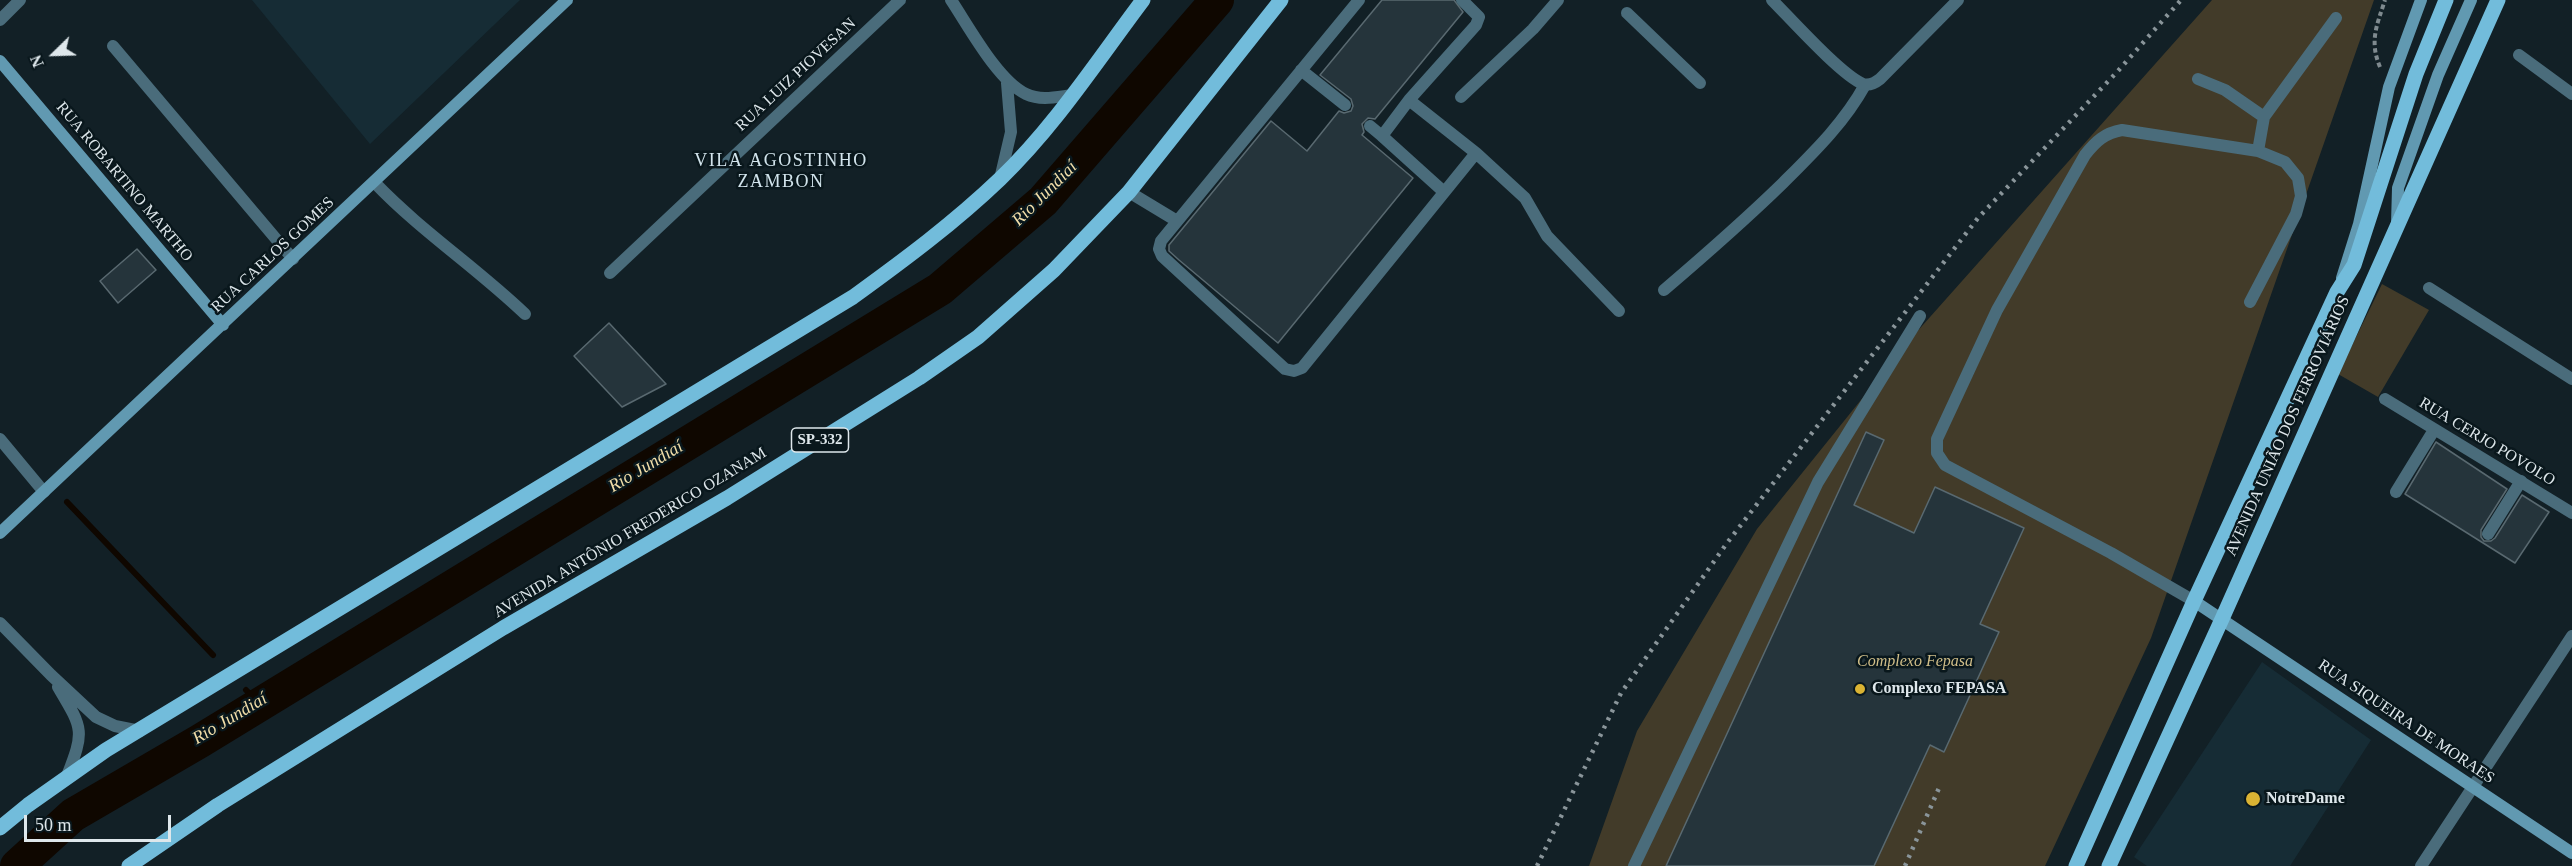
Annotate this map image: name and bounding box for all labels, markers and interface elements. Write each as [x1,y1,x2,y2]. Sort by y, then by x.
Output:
street label: RUA LUIZ PIOVESAN [732,14,860,136]
north arrow [24,24,84,84]
text: N [27,53,47,70]
street label: RUA ROBARTINO MARTHO [52,98,196,266]
district label: VILA AGOSTINHO ZAMBON [694,150,868,192]
water label: Rio Jundiaí [1008,157,1082,231]
street label: RUA CARLOS GOMES [208,193,338,317]
street label: AVENIDA UNIÃO DOS FERROVIÁRIOS [2222,293,2354,559]
street label: RUA CERJO POVOLO [2415,394,2559,490]
road number: SP-332 [792,428,848,452]
water label: Rio Jundiaí [605,436,687,498]
street label: AVENIDA ANTÔNIO FREDERICO OZANAM [490,444,770,622]
park label: Complexo Fepasa [1857,652,1973,672]
street label: RUA SIQUEIRA DE MORAES [2314,656,2498,788]
place label: Complexo FEPASA [1872,679,2006,699]
marker: Complexo FEPASA [1853,682,1867,696]
water label: Rio Jundiaí [189,688,271,750]
place label: NotreDame [2266,789,2345,809]
marker: NotreDame [2244,790,2262,808]
scale bar [27,803,174,841]
text: 50 m [35,815,72,835]

